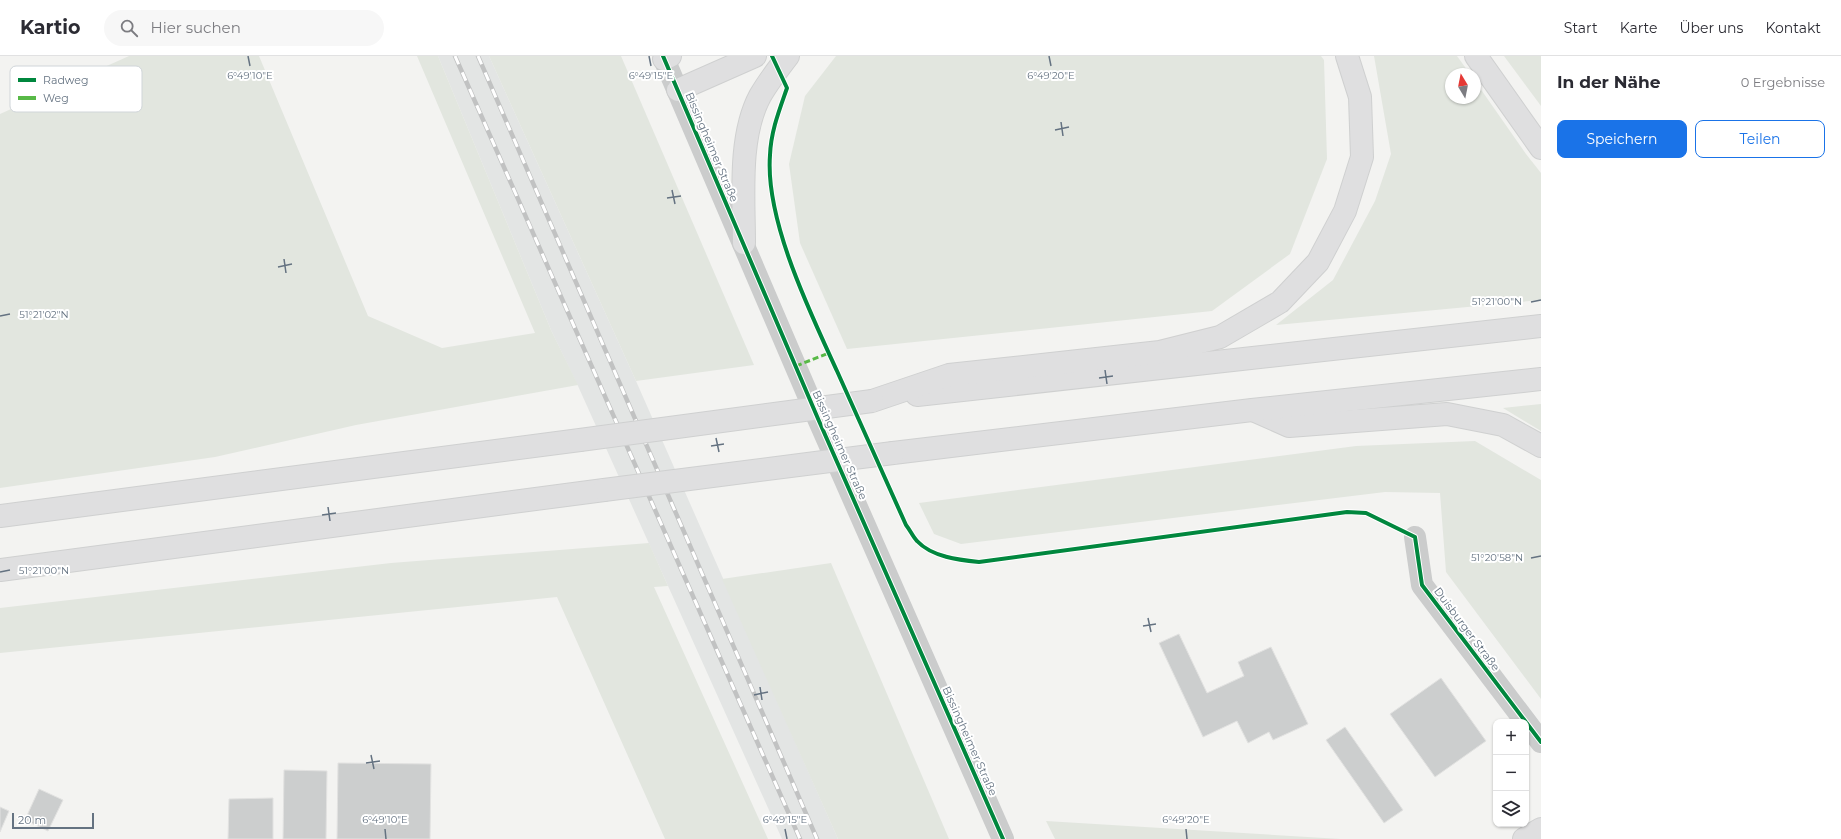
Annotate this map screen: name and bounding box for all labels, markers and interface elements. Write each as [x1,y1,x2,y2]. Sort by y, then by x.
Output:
search box [104,10,384,46]
text: Kartio [20,16,80,39]
icon: search [118,17,140,39]
text: Hier suchen [150,18,241,37]
text: Start [1564,19,1598,37]
text: Karte [1620,19,1657,37]
text: Über uns [1679,19,1743,37]
text: Kontakt [1765,19,1821,37]
legend [10,66,142,112]
north arrow [1445,68,1481,104]
text: 6°49'10"E [227,69,273,82]
text: 6°49'15"E [629,69,674,82]
text: 6°49'20"E [1027,69,1075,82]
text: In der Nähe [1557,72,1661,92]
text: Radweg [43,73,89,87]
text: 0 Ergebnisse [1741,74,1825,90]
street label: Bissingheimer Straße [682,90,742,204]
text: Weg [43,91,69,105]
button: Speichern [1557,120,1687,158]
button: Teilen [1695,120,1825,158]
text: 51°21'00"N [1472,295,1522,308]
text: 51°21'02"N [19,308,69,321]
street label: Bissingheimer Straße [810,388,871,502]
text: 51°20'58"N [1471,551,1523,564]
text: 51°21'00"N [19,564,69,577]
street label: Duisburger Straße [1431,584,1503,674]
street label: Bissingheimer Straße [940,684,1001,798]
map controls [1493,719,1529,827]
button: + [1493,719,1529,755]
button: − [1493,755,1529,791]
button: layers [1493,791,1529,827]
scale bar [12,811,94,830]
text: 20 m [18,813,46,827]
text: 6°49'10"E [362,813,408,826]
text: 6°49'15"E [763,813,808,826]
text: 6°49'20"E [1162,813,1210,826]

